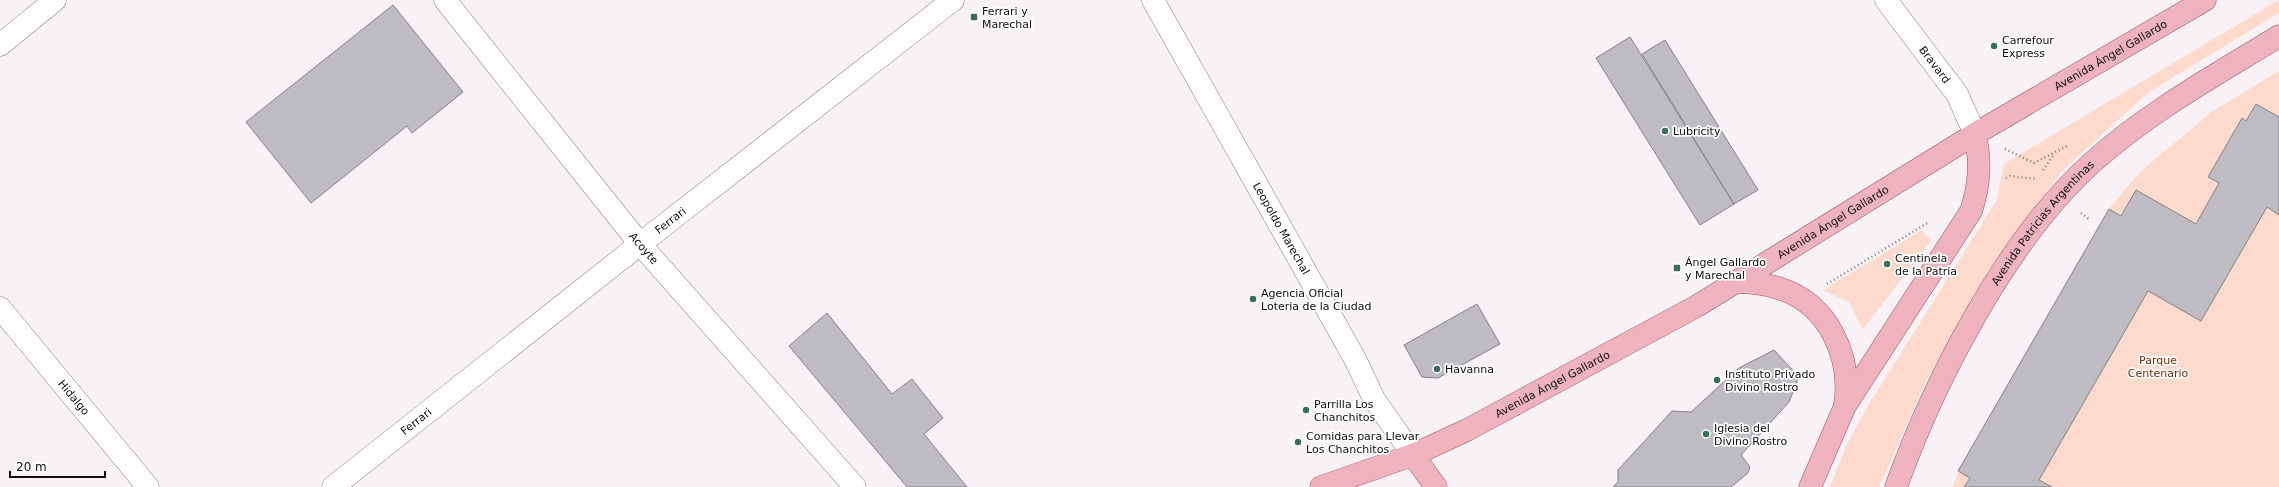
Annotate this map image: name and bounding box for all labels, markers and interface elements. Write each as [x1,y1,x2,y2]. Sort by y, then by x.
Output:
place label: Ferrari y Marechal [982,5,1032,31]
marker: Ferrari y Marechal [969,12,979,22]
street label: Avenida Ángel Gallardo [2052,17,2170,93]
place label: Carrefour Express [2002,34,2054,60]
marker: Carrefour Express [1989,41,1999,51]
street label: Bravard [1916,44,1953,86]
place label: Lubricity [1673,125,1721,138]
marker: Lubricity [1660,126,1670,136]
street label: Avenida Patricias Argentinas [1989,158,2097,288]
street label: Leopoldo Marechal [1250,180,1312,277]
street label: Avenida Ángel Gallardo [1775,183,1891,262]
street label: Ferrari [653,205,689,237]
street label: Acoyte [626,230,661,267]
place label: Centinela de la Patria [1895,252,1957,278]
place label: Ángel Gallardo y Marechal [1685,256,1766,282]
marker: Centinela de la Patria [1882,259,1892,269]
marker: Ángel Gallardo y Marechal [1672,263,1682,273]
place label: Agencia Oficial Loteria de la Ciudad [1261,287,1372,313]
marker: Agencia Oficial Loteria de la Ciudad [1248,294,1258,304]
street label: Avenida Ángel Gallardo [1493,348,1613,421]
park label: Parque Centenario [2128,354,2189,380]
place label: Havanna [1445,363,1494,376]
marker: Havanna [1432,364,1442,374]
place label: Instituto Privado Divino Rostro [1725,368,1815,394]
marker: Instituto Privado Divino Rostro [1712,375,1722,385]
street label: Hidalgo [55,377,92,418]
place label: Parrilla Los Chanchitos [1314,398,1375,424]
street label: Ferrari [398,405,434,438]
marker: Parrilla Los Chanchitos [1301,405,1311,415]
place label: Iglesia del Divino Rostro [1714,422,1787,448]
marker: Iglesia del Divino Rostro [1701,429,1711,439]
place label: Comidas para Llevar Los Chanchitos [1306,430,1420,456]
marker: Comidas para Llevar Los Chanchitos [1293,437,1303,447]
scale bar [10,453,105,479]
text: 20 m [16,460,47,474]

